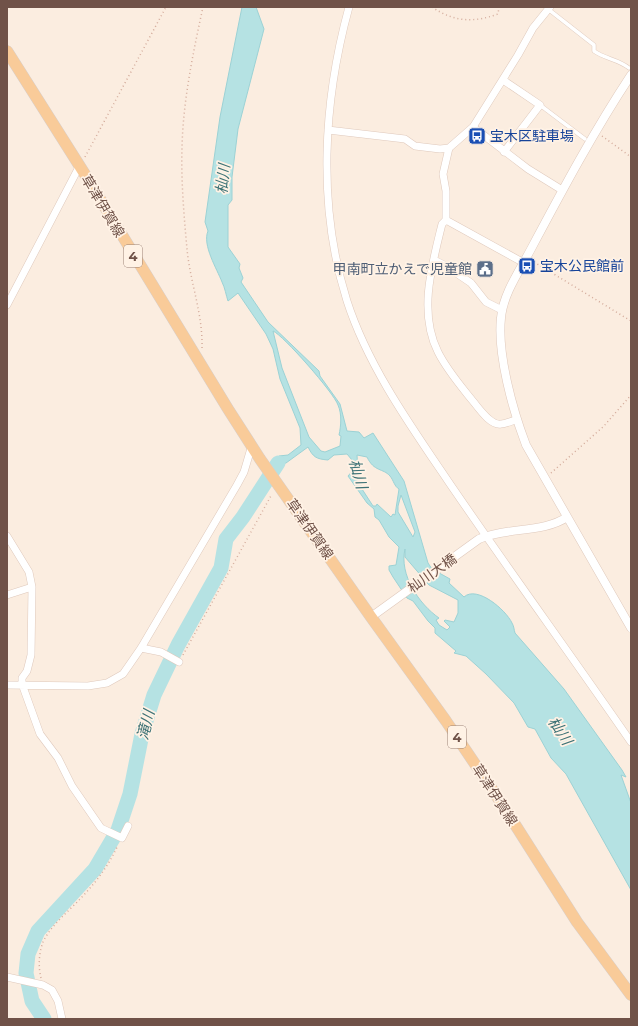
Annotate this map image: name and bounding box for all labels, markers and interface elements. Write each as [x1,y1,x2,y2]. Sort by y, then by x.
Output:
bus stop icon: 宝木区駐車場 [467,126,487,146]
place label: 宝木区駐車場 [490,127,574,145]
water label: 杣川 [211,161,234,195]
street label: 草津伊賀線 [77,171,129,241]
road number: 4 [124,245,142,267]
bus stop icon: 宝木公民館前 [517,256,537,276]
place label: 宝木公民館前 [540,257,624,275]
public building icon: 甲南町立かえで児童館 [475,259,495,279]
place label: 甲南町立かえで児童館 [332,260,472,278]
water label: 杣川 [345,457,372,493]
street label: 草津伊賀線 [283,495,337,563]
street label: 杣川大橋 [404,550,460,596]
water label: 滝川 [133,706,159,742]
water label: 杣川 [544,713,578,750]
road number: 4 [448,726,466,748]
street label: 草津伊賀線 [468,761,522,829]

